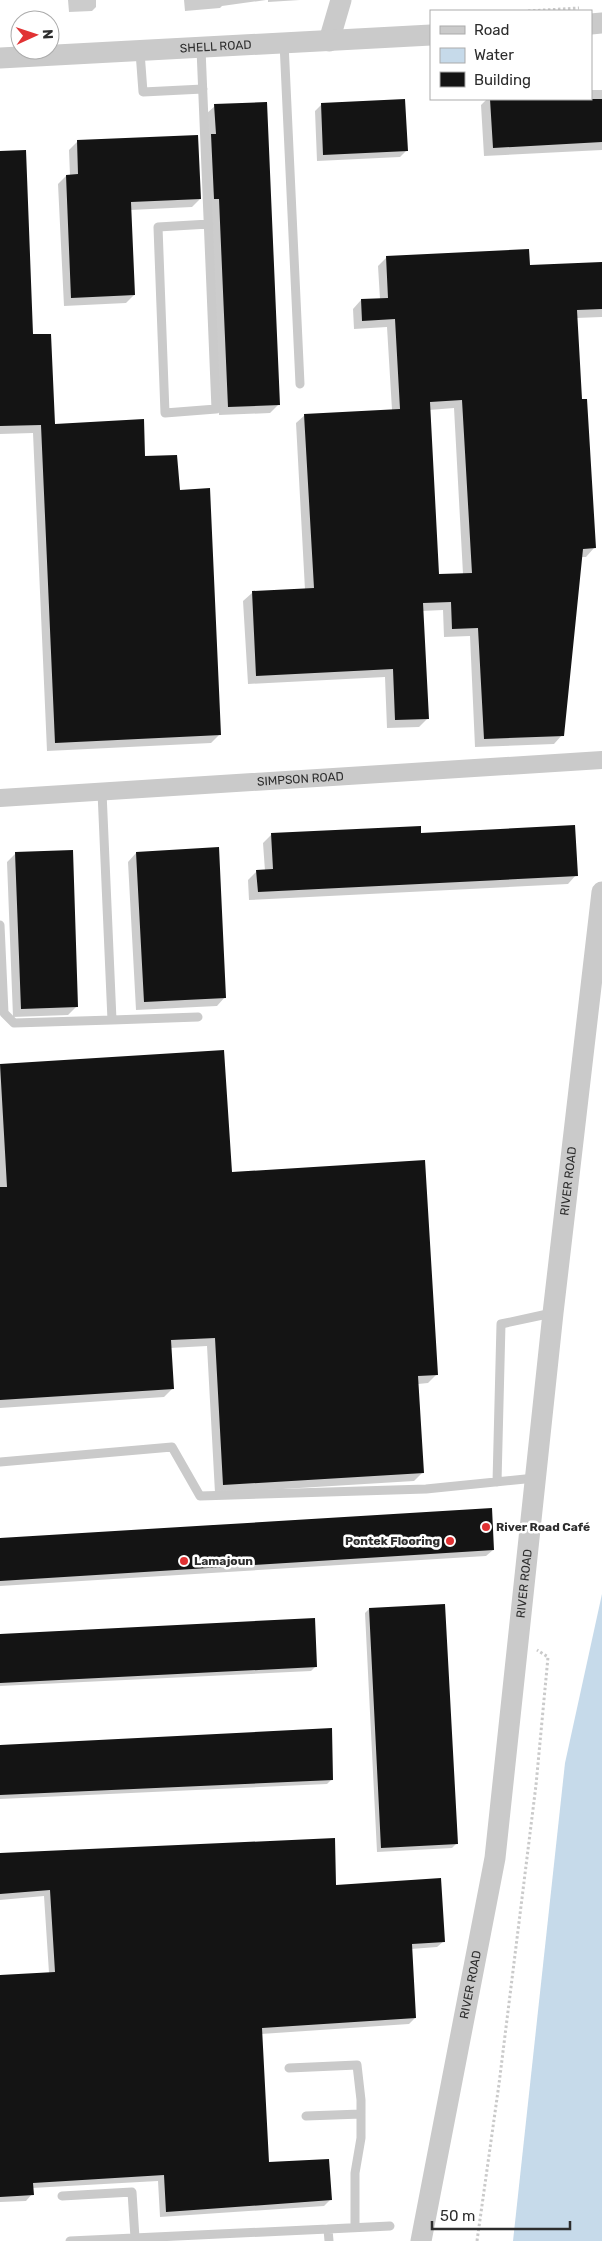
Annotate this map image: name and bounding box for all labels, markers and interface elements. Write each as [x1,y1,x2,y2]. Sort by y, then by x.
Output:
north arrow [10,10,60,60]
legend [430,10,592,100]
text: Road [474,21,510,39]
text: N [39,29,56,40]
street label: SHELL ROAD [180,38,252,55]
text: Water [474,46,514,64]
text: Building [474,71,531,89]
street label: SIMPSON ROAD [257,769,344,789]
street label: RIVER ROAD [557,1146,579,1216]
place label: River Road Café [496,1520,590,1534]
marker: River Road Café [480,1521,492,1533]
place label: Pontek Flooring [345,1534,440,1548]
marker: Pontek Flooring [444,1535,456,1547]
street label: RIVER ROAD [514,1548,535,1619]
place label: Lamajoun [194,1554,253,1568]
marker: Lamajoun [178,1555,190,1567]
street label: RIVER ROAD [457,1949,484,2020]
scale bar [432,2198,570,2230]
text: 50 m [440,2207,475,2225]

